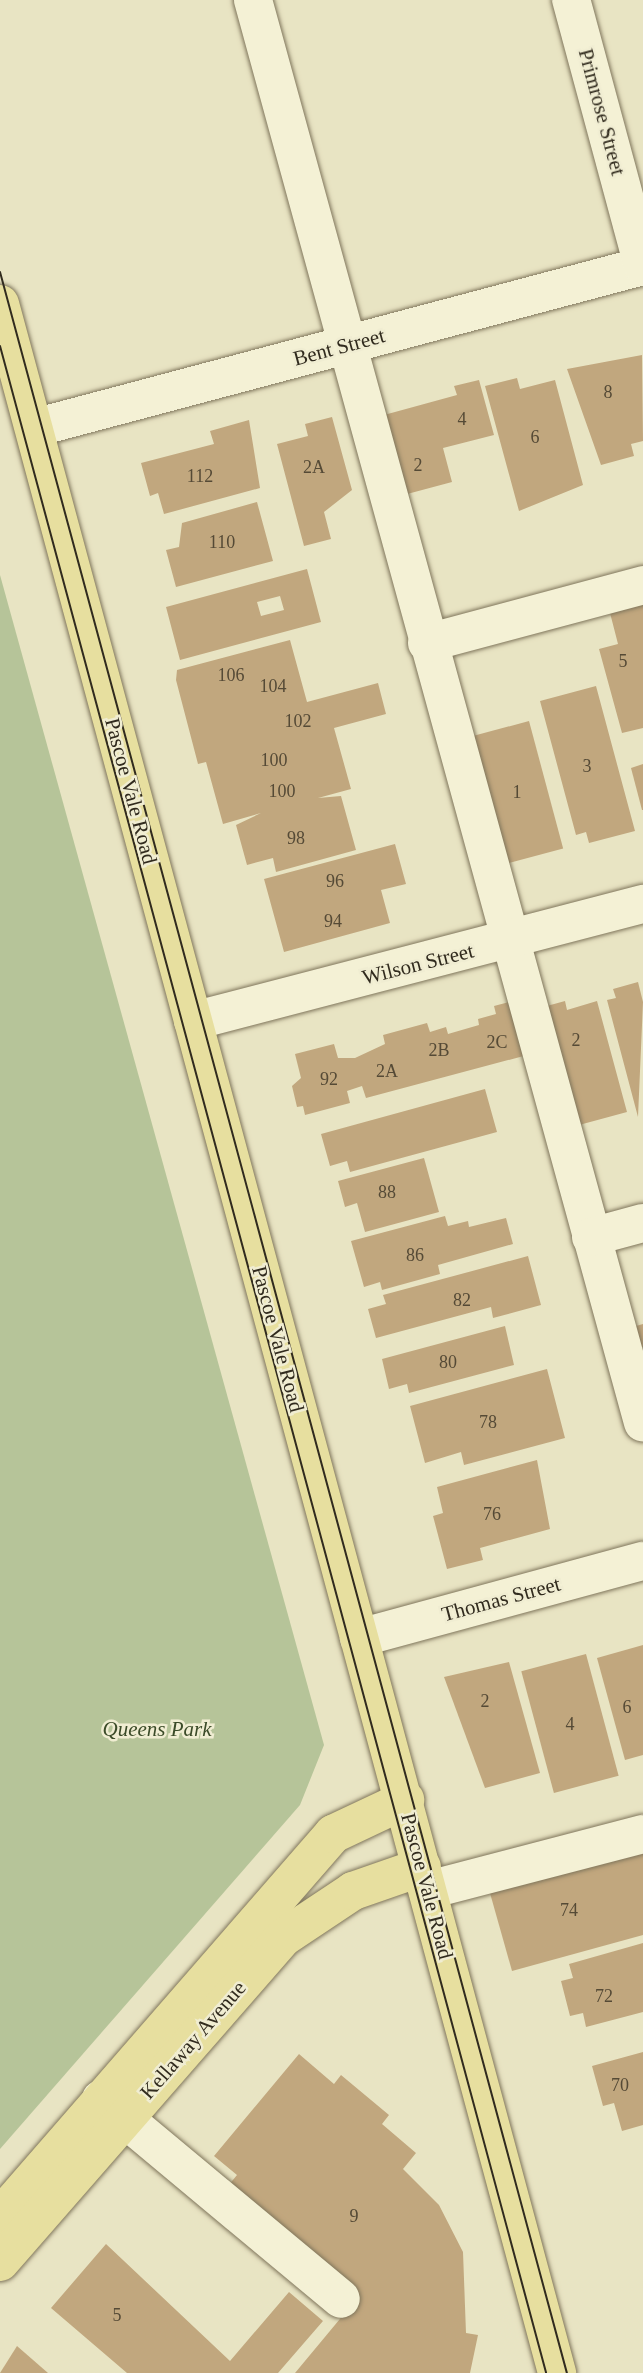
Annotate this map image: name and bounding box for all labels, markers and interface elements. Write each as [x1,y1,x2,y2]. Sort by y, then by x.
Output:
street label: Primrose Street [573,46,631,178]
street label: Bent Street [290,323,388,371]
house number: 8 [604,381,612,403]
house number: 4 [458,408,466,430]
house number: 6 [530,426,540,448]
house number: 2 [414,454,422,476]
house number: 2A [303,456,325,478]
house number: 112 [187,465,213,487]
house number: 110 [209,531,235,553]
house number: 5 [618,650,628,672]
house number: 106 [218,664,244,686]
house number: 104 [260,675,286,697]
house number: 102 [284,710,312,732]
street label: Pascoe Vale Road [99,715,163,867]
house number: 100 [260,749,288,771]
house number: 3 [582,755,592,777]
house number: 100 [268,780,296,802]
house number: 1 [512,781,522,803]
house number: 98 [287,827,305,849]
house number: 96 [326,870,344,892]
house number: 94 [324,910,342,932]
street label: Wilson Street [360,938,476,990]
house number: 2 [572,1029,580,1051]
house number: 2C [486,1031,508,1053]
house number: 2B [428,1039,450,1061]
house number: 2A [376,1060,398,1082]
house number: 92 [320,1068,338,1090]
house number: 88 [378,1181,396,1203]
house number: 86 [406,1244,424,1266]
street label: Pascoe Vale Road [246,1263,310,1415]
house number: 82 [453,1289,471,1311]
house number: 80 [439,1351,457,1373]
house number: 78 [479,1411,497,1433]
house number: 76 [483,1503,501,1525]
street label: Thomas Street [439,1571,563,1627]
house number: 2 [481,1690,490,1712]
house number: 6 [622,1696,632,1718]
house number: 4 [566,1713,574,1735]
park label: Queens Park [102,1716,212,1742]
street label: Pascoe Vale Road [395,1810,459,1962]
house number: 74 [560,1899,578,1921]
street label: Kellaway Avenue [134,1975,252,2105]
house number: 72 [595,1985,613,2007]
house number: 70 [611,2074,629,2096]
house number: 9 [349,2205,358,2227]
house number: 5 [113,2304,122,2326]

